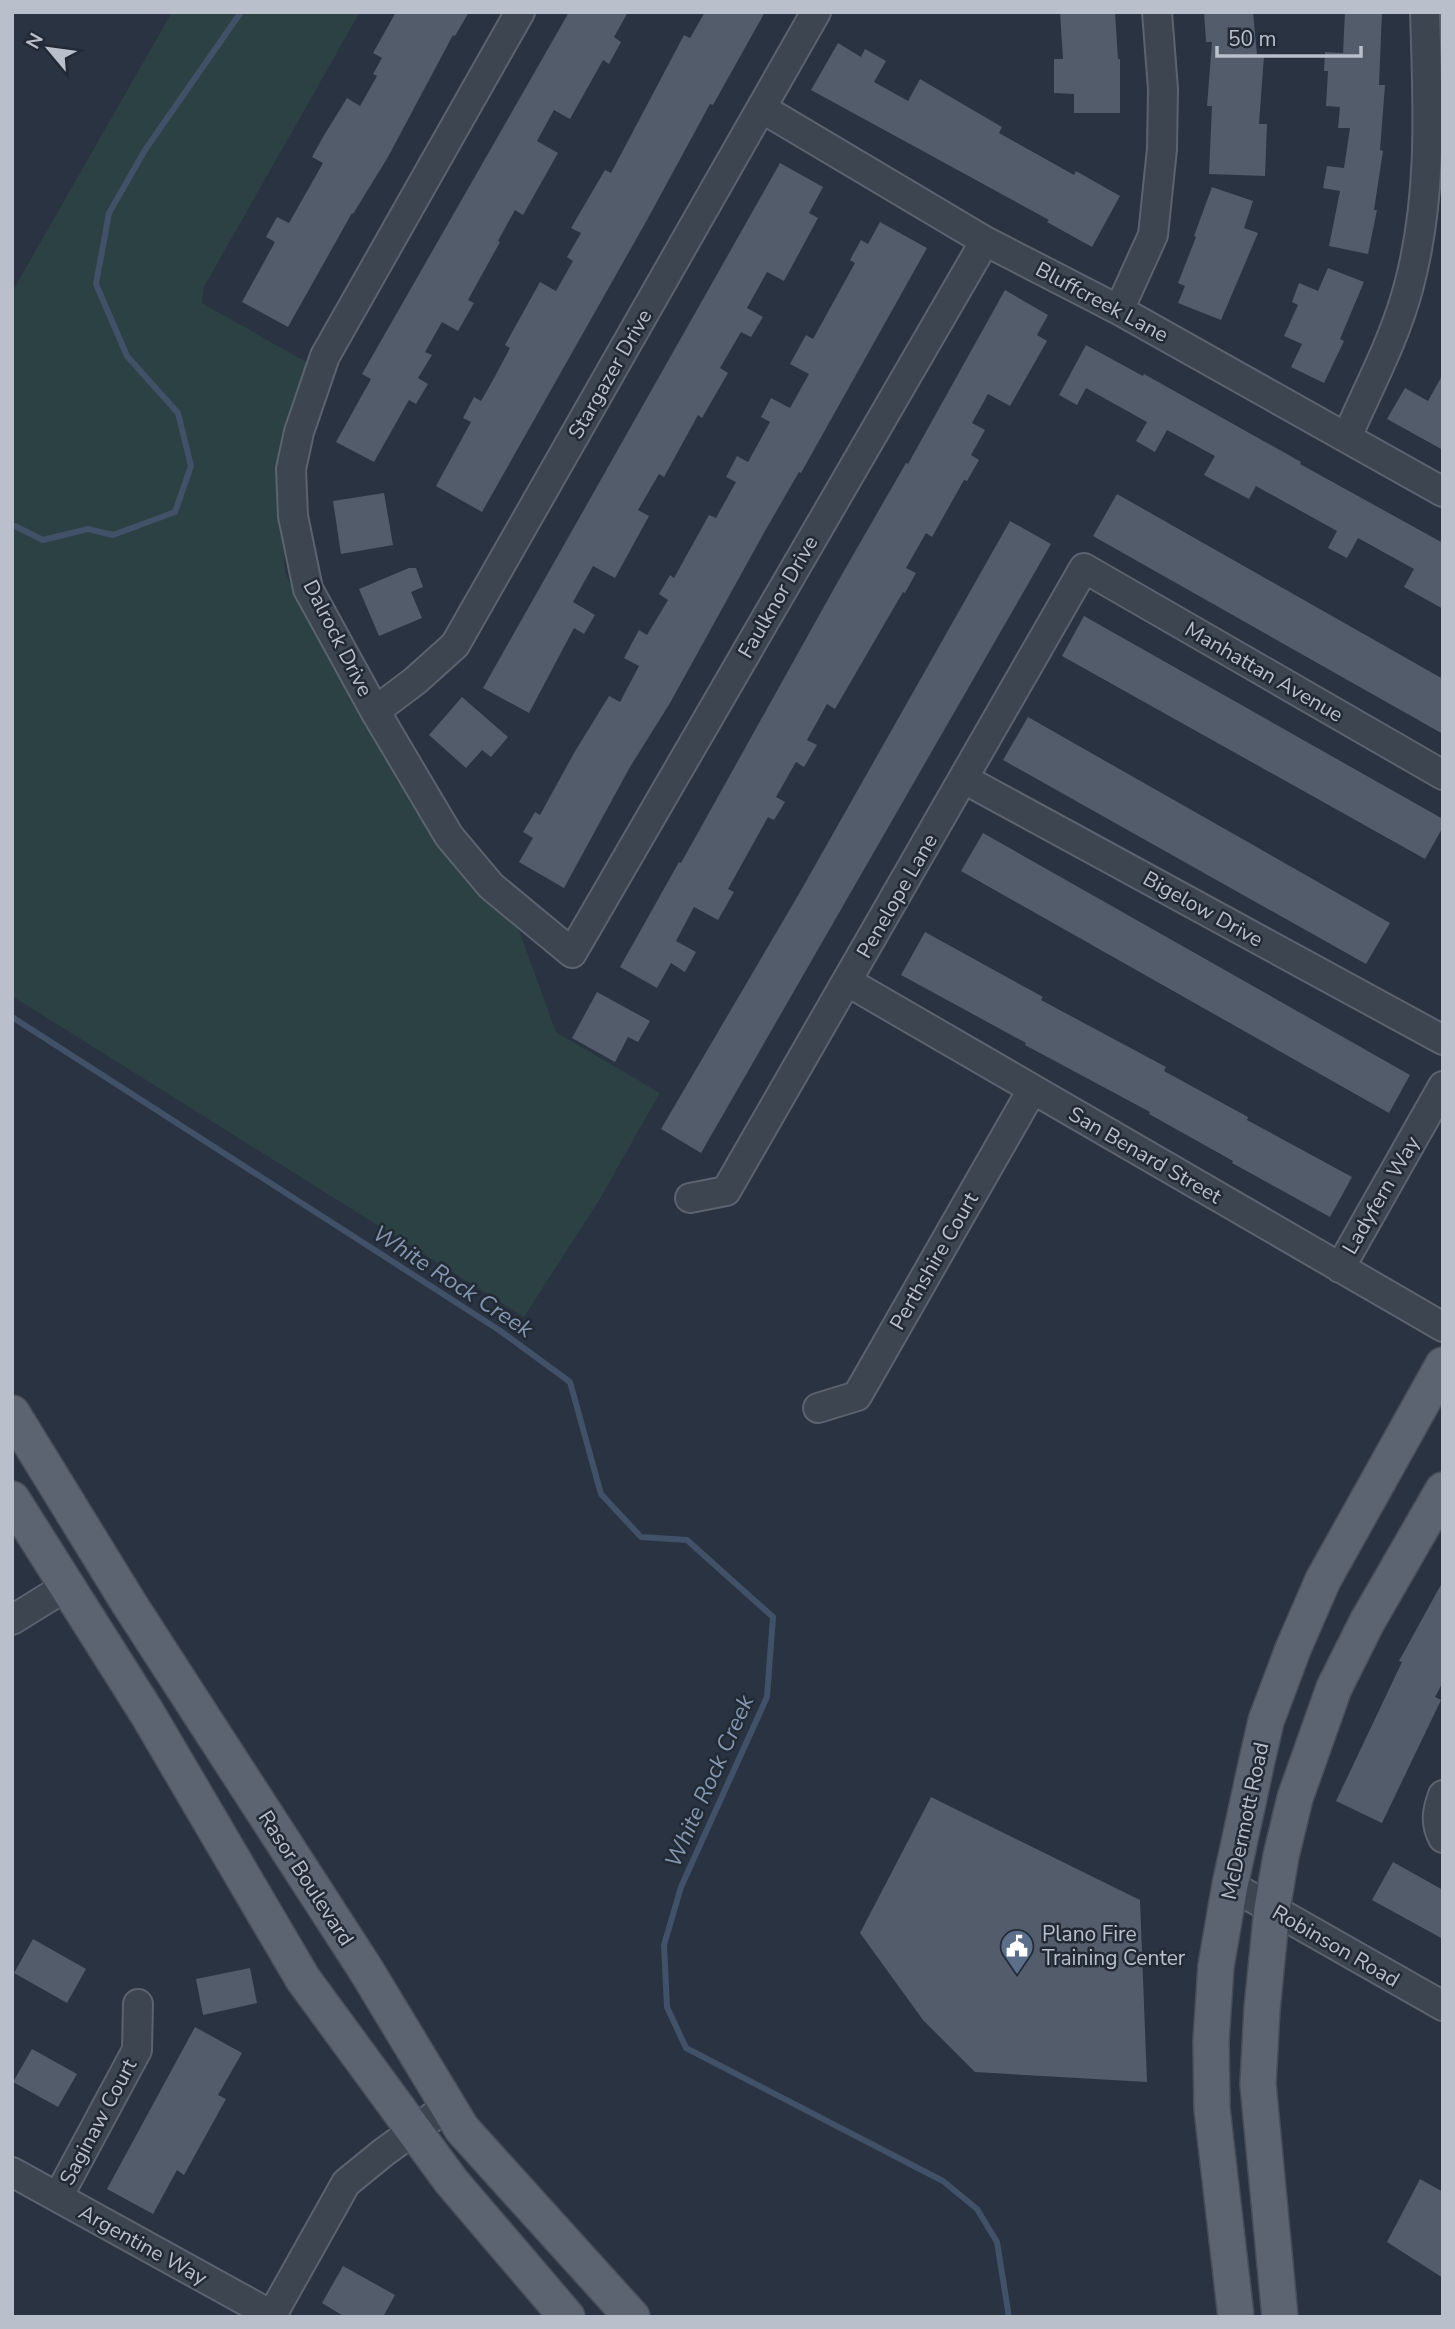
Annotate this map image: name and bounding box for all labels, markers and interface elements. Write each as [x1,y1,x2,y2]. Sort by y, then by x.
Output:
north arrow [14,14,84,84]
scale bar [1217,14,1360,58]
text: 50 m [1228,25,1277,53]
text: N [20,29,50,54]
street label: Bluffcreek Lane [1031,255,1173,349]
street label: Stargazer Drive [561,304,659,444]
street label: Faulknor Drive [732,531,824,663]
street label: Dalrock Drive [297,575,379,701]
street label: Manhattan Avenue [1180,615,1348,729]
street label: Penelope Lane [850,829,944,963]
street label: Bigelow Drive [1138,865,1268,953]
street label: San Benard Street [1063,1100,1227,1210]
street label: Ladyfern Way [1336,1131,1426,1259]
street label: Perthshire Court [883,1187,985,1335]
water label: White Rock Creek [367,1218,539,1345]
water label: White Rock Creek [658,1690,762,1872]
street label: McDermott Road [1215,1740,1275,1902]
street label: Rasor Boulevard [252,1805,360,1951]
street label: Robinson Road [1267,1898,1405,1994]
place label: Plano Fire Training Center [1042,1920,1186,1972]
public building icon: Plano Fire Training Center [998,1927,1036,1976]
street label: Saginaw Court [53,2053,143,2190]
street label: Argentine Way [74,2198,212,2292]

